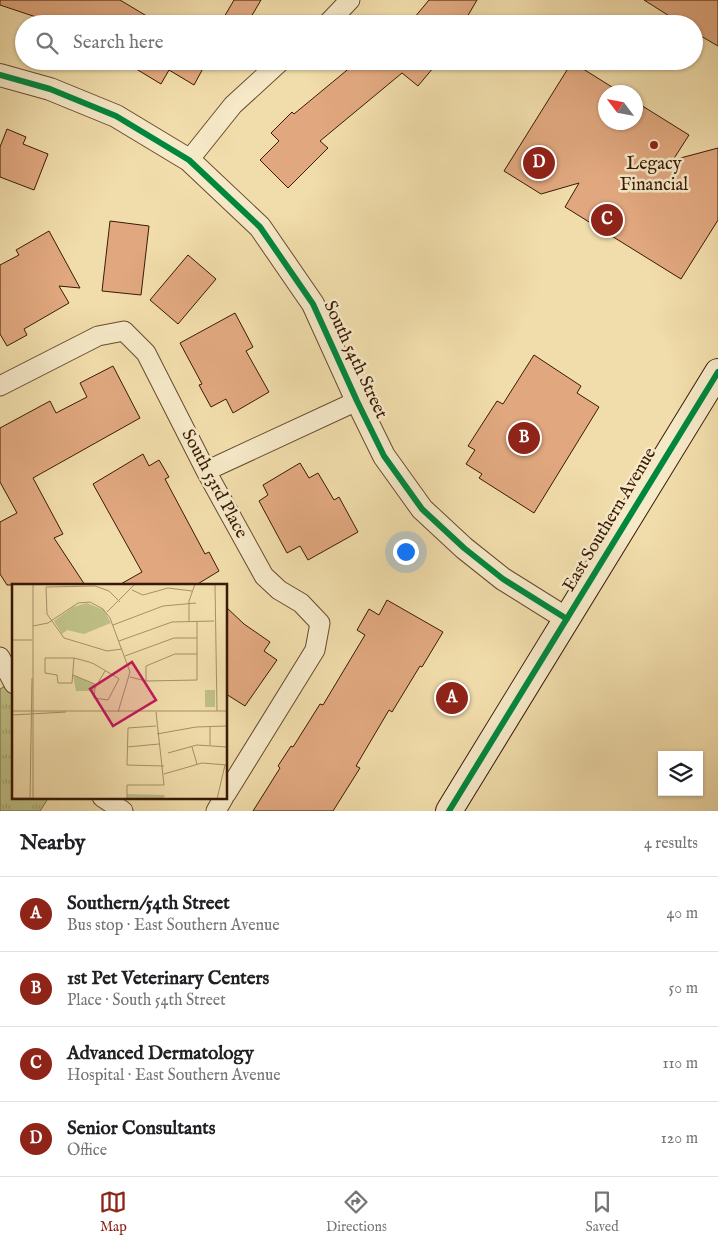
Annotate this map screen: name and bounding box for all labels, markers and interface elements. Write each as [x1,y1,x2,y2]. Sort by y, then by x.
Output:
search box [15,15,703,70]
icon: search [33,29,61,57]
text: Search here [73,31,164,55]
north arrow [598,85,643,130]
marker: Legacy Financial [648,139,660,151]
pin: D [523,144,555,182]
place label: Legacy Financial [620,153,688,197]
pin: C [591,201,623,239]
street label: South 54th Street [318,297,392,423]
pin: B [508,419,540,457]
street label: South 53rd Place [176,425,252,543]
street label: East Southern Avenue [558,444,662,596]
your location [393,539,419,565]
inset map [12,584,228,798]
pin: A [436,679,468,717]
map controls [658,751,703,796]
button: layers [658,751,703,796]
text: Nearby [20,830,85,857]
text: 4 results [644,834,698,854]
text: Southern/54th Street [67,892,230,916]
text: A [31,904,41,924]
text: 40 m [666,904,698,924]
text: Bus stop · East Southern Avenue [67,916,280,936]
text: 1st Pet Veterinary Centers [67,967,269,991]
text: B [31,979,41,999]
text: 50 m [669,979,698,999]
text: Place · South 54th Street [67,991,226,1011]
text: Advanced Dermatology [67,1042,254,1066]
text: C [30,1054,42,1074]
text: 110 m [662,1054,698,1074]
text: Hospital · East Southern Avenue [67,1066,281,1086]
text: Senior Consultants [67,1117,216,1141]
text: D [30,1129,42,1149]
text: 120 m [661,1129,698,1149]
text: Office [67,1141,107,1161]
tab: Map [99,1188,127,1236]
tab: Directions [326,1188,387,1236]
tab: Saved [586,1188,619,1236]

